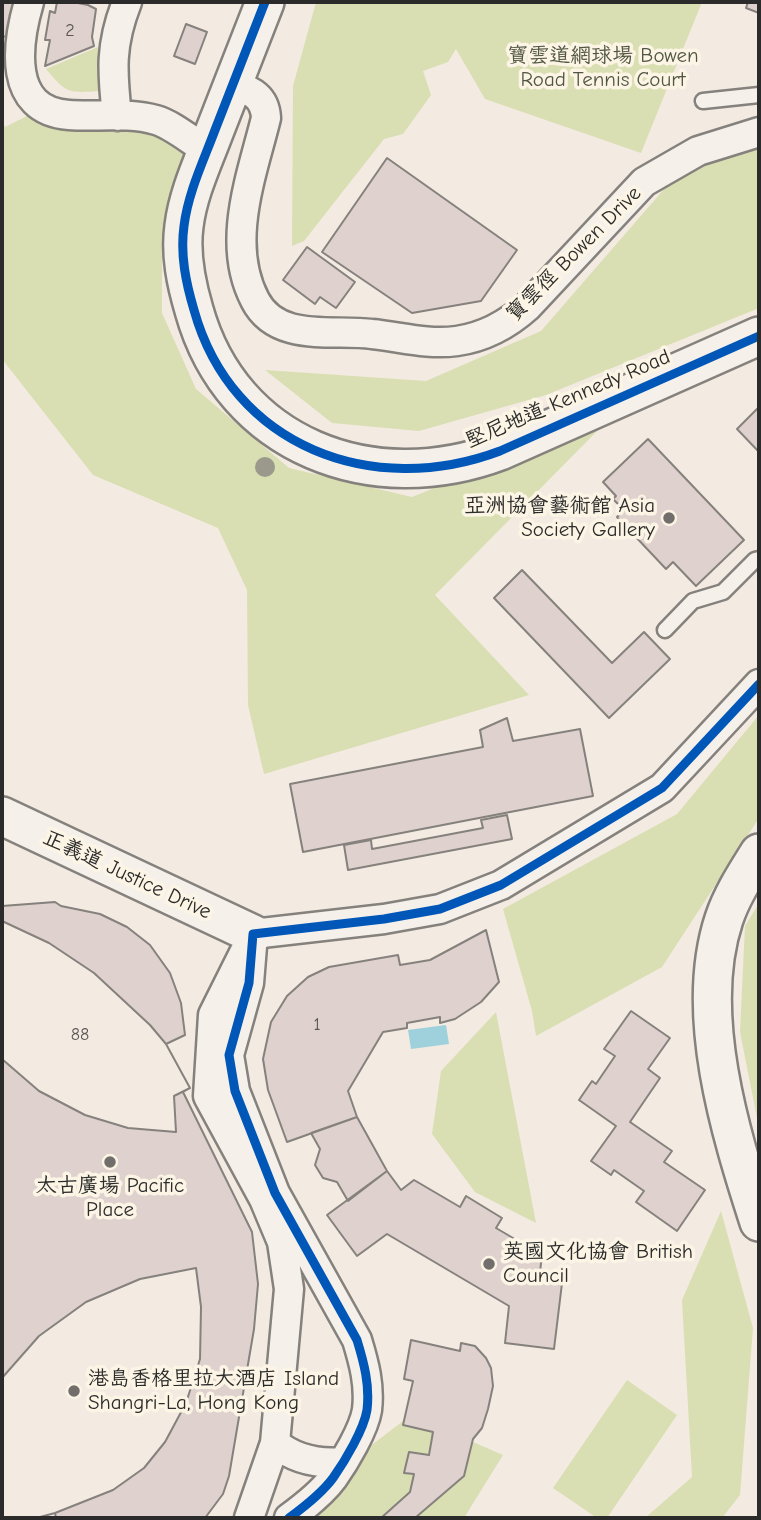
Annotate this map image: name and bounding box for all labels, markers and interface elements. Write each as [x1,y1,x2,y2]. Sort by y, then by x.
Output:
house number: 2 [65,20,75,42]
park label: 寶雲道網球場 Bowen Road Tennis Court [507,43,699,93]
street label: 寶雲徑 Bowen Drive [501,181,647,327]
street label: 堅尼地道 Kennedy Road [462,344,674,454]
place label: 亞洲協會藝術館 Asia Society Gallery [464,493,655,543]
marker: 亞洲協會藝術館 Asia Society Gallery [661,510,677,526]
street label: 正義道 Justice Drive [39,825,215,925]
house number: 1 [313,1014,321,1036]
house number: 88 [71,1024,89,1046]
marker: 太古廣場 Pacific Place [102,1154,118,1170]
place label: 太古廣場 Pacific Place [36,1173,184,1223]
place label: 英國文化協會 British Council [503,1239,693,1289]
marker: 英國文化協會 British Council [481,1256,497,1272]
place label: 港島香格里拉大酒店 Island Shangri-La, Hong Kong [88,1366,339,1416]
marker: 港島香格里拉大酒店 Island Shangri-La, Hong Kong [66,1383,82,1399]

